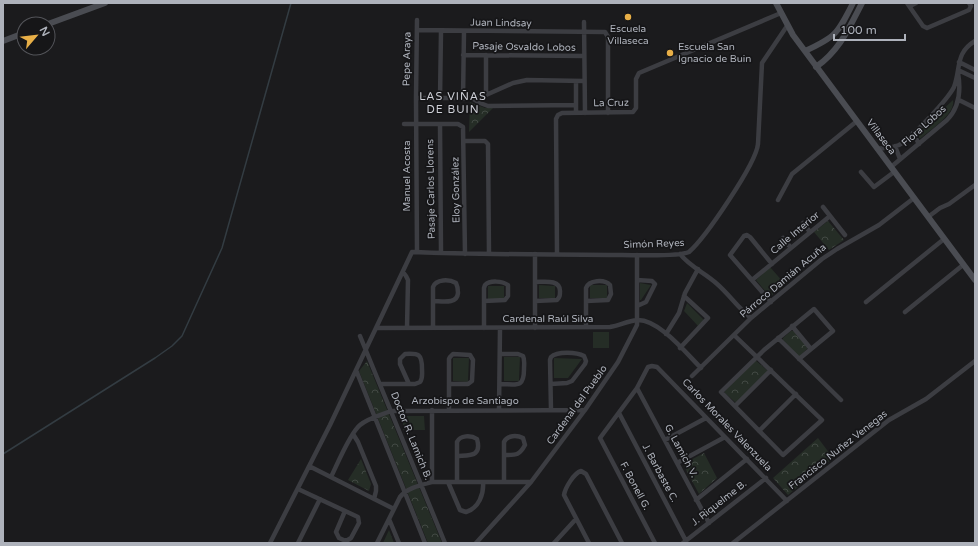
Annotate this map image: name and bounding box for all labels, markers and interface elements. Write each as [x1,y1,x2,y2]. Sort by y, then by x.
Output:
marker: Escuela Villaseca [623,12,633,22]
north arrow [16,16,56,56]
street label: Juan Lindsay [470,16,532,30]
scale bar [834,16,905,42]
place label: Escuela Villaseca [607,23,649,47]
text: 100 m [840,23,877,37]
text: N [37,25,52,38]
street label: Pepe Araya [401,32,413,86]
street label: Pasaje Osvaldo Lobos [472,40,576,54]
place label: Escuela San Ignacio de Buin [678,41,751,65]
marker: Escuela San Ignacio de Buin [665,48,675,58]
district label: LAS VIÑAS DE BUIN [419,90,487,116]
street label: La Cruz [593,97,629,109]
street label: Flora Lobos [899,103,949,149]
street label: Villaseca [864,117,898,157]
street label: Pasaje Carlos Llorens [424,139,438,239]
street label: Manuel Acosta [401,140,413,212]
street label: Eloy González [449,157,463,223]
street label: Calle Interior [768,209,822,257]
street label: Simón Reyes [623,237,685,251]
street label: Párroco Damián Acuña [737,241,829,321]
street label: Cardenal Raúl Silva [503,313,593,325]
street label: Cardenal del Pueblo [544,363,610,447]
street label: Carlos Morales Valenzuela [680,376,774,474]
street label: Doctor R. Lamich B. [388,390,434,482]
street label: Arzobispo de Santiago [411,395,519,407]
street label: Francisco Nuñez Venegas [786,408,890,492]
street label: G. Lamich V. [662,422,700,480]
street label: J. Barbaste C. [640,442,680,504]
street label: F. Bonell G. [617,460,653,512]
street label: J. Riquelme B. [689,478,749,528]

